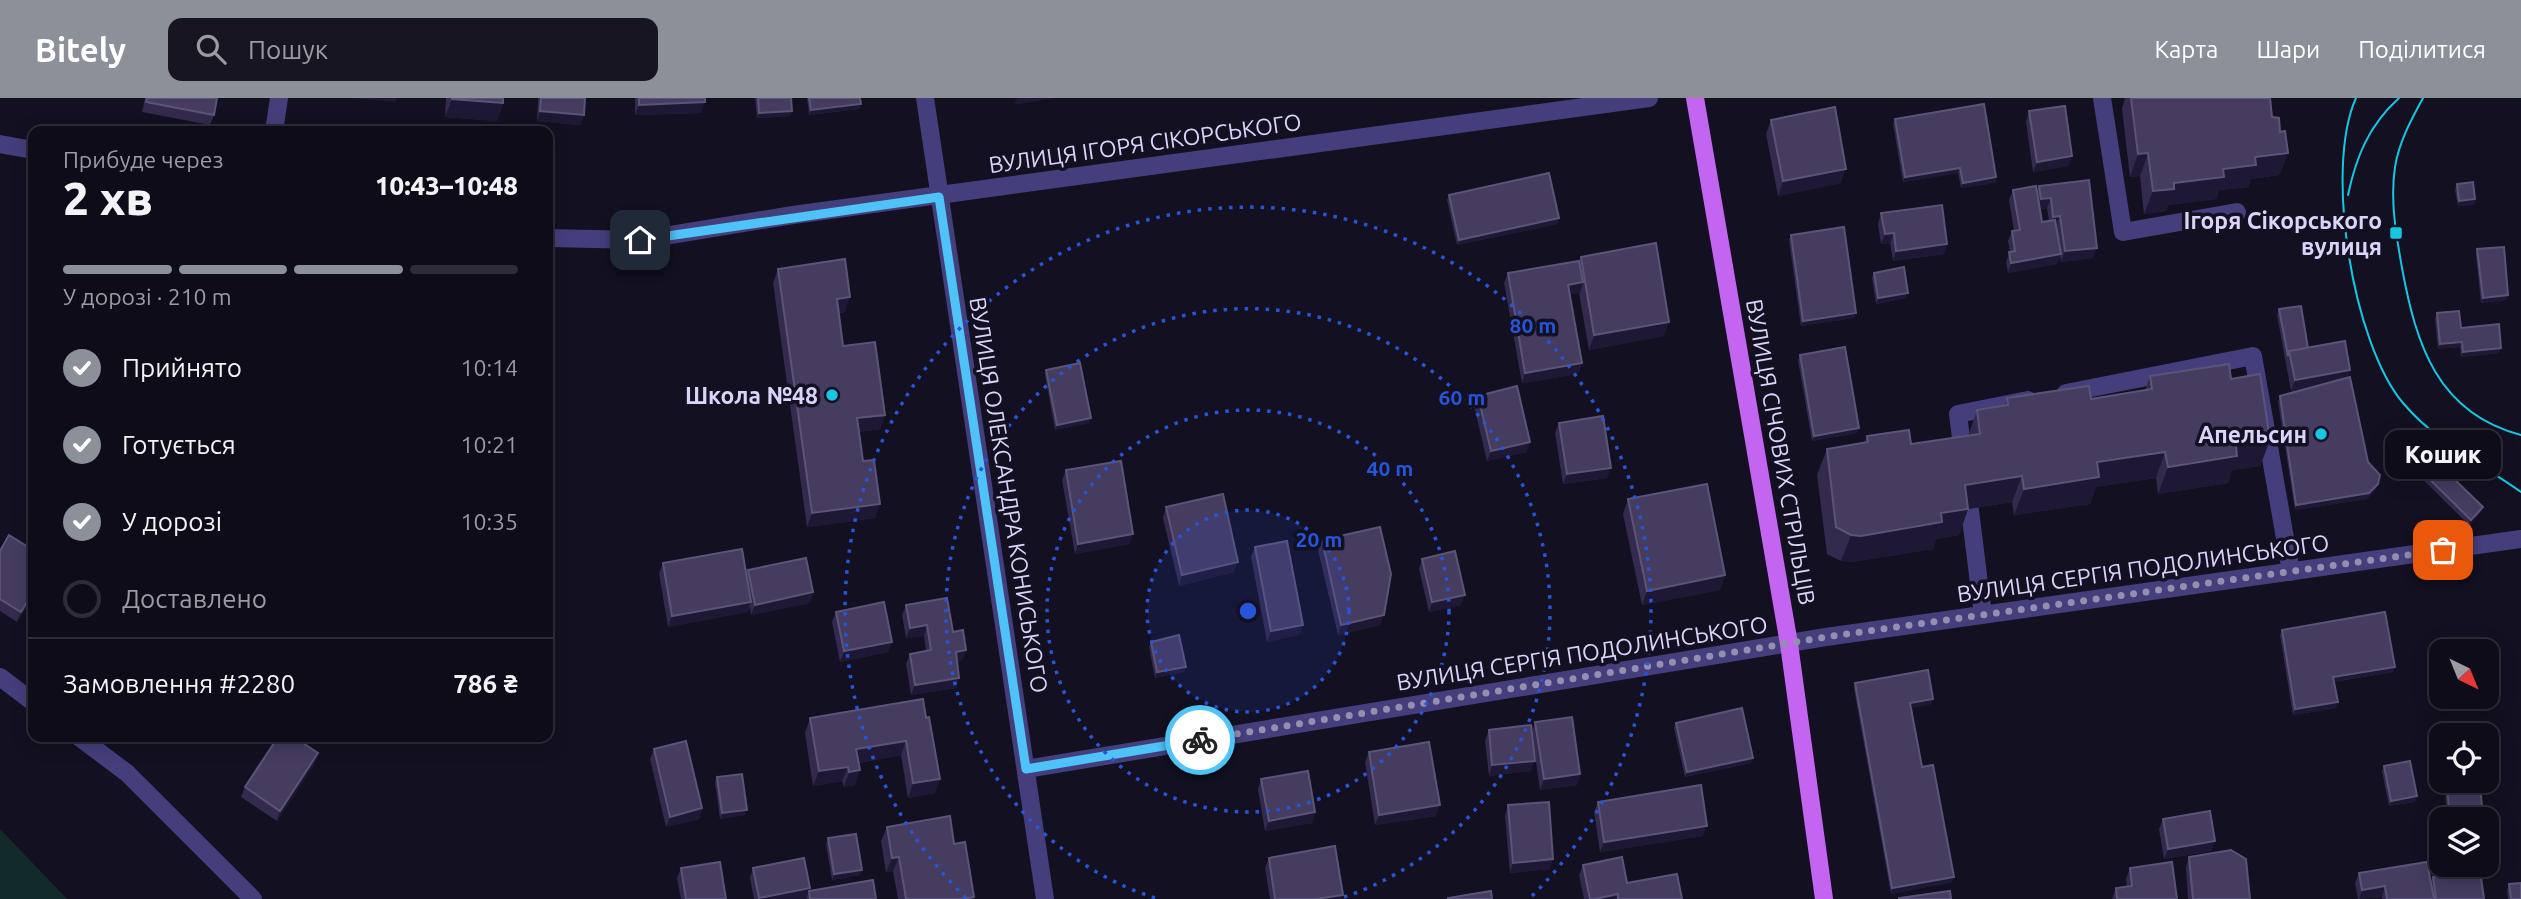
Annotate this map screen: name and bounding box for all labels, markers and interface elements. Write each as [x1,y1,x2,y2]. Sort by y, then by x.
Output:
search box [168,18,658,81]
icon: search [192,30,230,68]
text: Bitely [35,31,126,68]
text: Пошук [248,35,328,64]
text: Карта [2154,36,2218,63]
text: Шари [2256,36,2320,63]
text: Поділитися [2358,36,2486,63]
street label: ВУЛИЦЯ ІГОРЯ СІКОРСЬКОГО [987,109,1303,177]
text: Прибуде через [63,147,224,172]
text: 10:43–10:48 [375,171,518,200]
text: 2 хв [63,172,153,224]
place label: Ігоря Сікорського вулиця [2183,208,2382,259]
pin [610,210,670,270]
icon: home [621,221,659,259]
marker: Ігоря Сікорського вулиця [2388,225,2404,241]
text: У дорозі · 210 m [63,284,232,309]
street label: ВУЛИЦЯ ОЛЕКСАНДРА КОНИСЬКОГО [965,295,1053,695]
street label: ВУЛИЦЯ СІЧОВИХ СТРІЛЬЦІВ [1742,297,1820,607]
text: 80 m [1510,313,1556,337]
icon: check [63,349,101,387]
text: Прийнято [122,353,242,382]
text: 10:14 [460,355,518,380]
place label: Школа №48 [685,383,818,408]
text: 60 m [1439,385,1485,409]
marker: Школа №48 [824,387,840,403]
place label: Апельсин [2198,422,2307,447]
icon: check [63,426,101,464]
marker: Апельсин [2313,426,2329,442]
text: Готується [122,430,236,459]
callout: Кошик [2385,431,2501,480]
text: 10:21 [460,432,518,457]
text: Кошик [2405,442,2481,467]
text: 40 m [1367,456,1413,480]
icon: check [63,503,101,541]
text: У дорозі [122,507,222,536]
text: 10:35 [460,509,518,534]
pin [2413,520,2473,580]
text: 20 m [1296,527,1342,551]
street label: ВУЛИЦЯ СЕРГІЯ ПОДОЛИНСЬКОГО [1955,529,2331,607]
icon: bag [2424,531,2462,569]
text: Доставлено [122,584,267,613]
centre of rings [1236,599,1260,623]
street label: ВУЛИЦЯ СЕРГІЯ ПОДОЛИНСЬКОГО [1395,611,1769,695]
north arrow [2429,639,2499,709]
map controls [2429,639,2499,877]
text: Замовлення #2280 [63,669,295,698]
text: 786 ₴ [453,669,518,698]
courier [1165,705,1235,775]
icon: bike [1181,721,1219,759]
button: locate [2429,723,2499,793]
button: layers [2429,807,2499,877]

